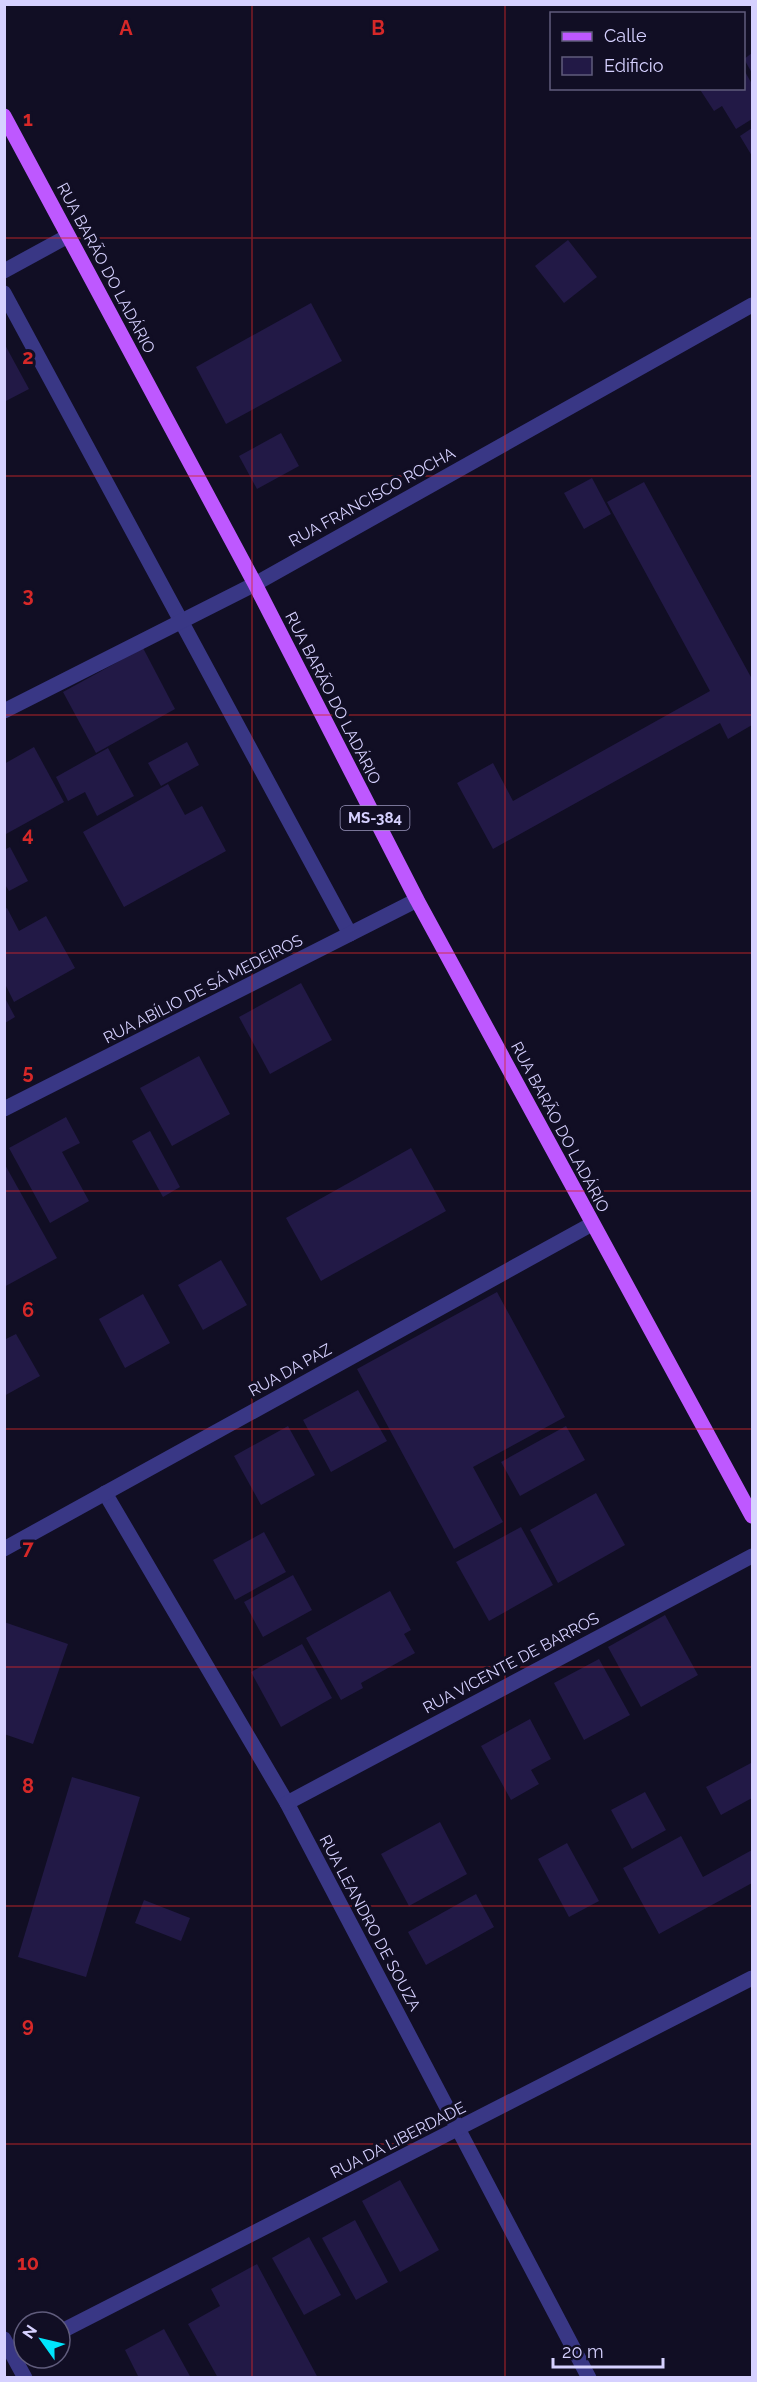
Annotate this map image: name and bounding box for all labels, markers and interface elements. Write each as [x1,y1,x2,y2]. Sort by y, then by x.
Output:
legend [550,12,745,90]
text: A [119,16,133,40]
text: B [371,16,385,40]
text: Calle [604,25,647,46]
text: Edificio [604,55,664,76]
text: 1 [23,107,33,131]
street label: RUA BARÃO DO LADÁRIO [53,179,160,357]
text: 2 [22,345,34,369]
street label: RUA FRANCISCO ROCHA [286,443,459,551]
text: 3 [22,583,34,607]
street label: RUA BARÃO DO LADÁRIO [281,608,386,787]
road number: MS-384 [340,806,410,830]
text: 4 [22,822,34,846]
street label: RUA ABÍLIO DE SÁ MEDEIROS [100,929,306,1048]
street label: RUA BARÃO DO LADÁRIO [507,1038,614,1216]
text: 5 [22,1060,34,1084]
text: 6 [22,1298,34,1322]
street label: RUA DA PAZ [245,1339,335,1401]
text: 7 [22,1536,34,1560]
street label: RUA VICENTE DE BARROS [420,1608,602,1718]
text: 8 [22,1774,34,1798]
street label: RUA LEANDRO DE SOUZA [315,1832,425,2014]
text: 9 [22,2013,34,2037]
street label: RUA DA LIBERDADE [327,2098,469,2182]
text: 10 [17,2251,39,2275]
north arrow [12,2310,72,2370]
text: N [19,2322,41,2342]
scale bar [553,2331,662,2369]
text: 20 m [562,2341,604,2362]

